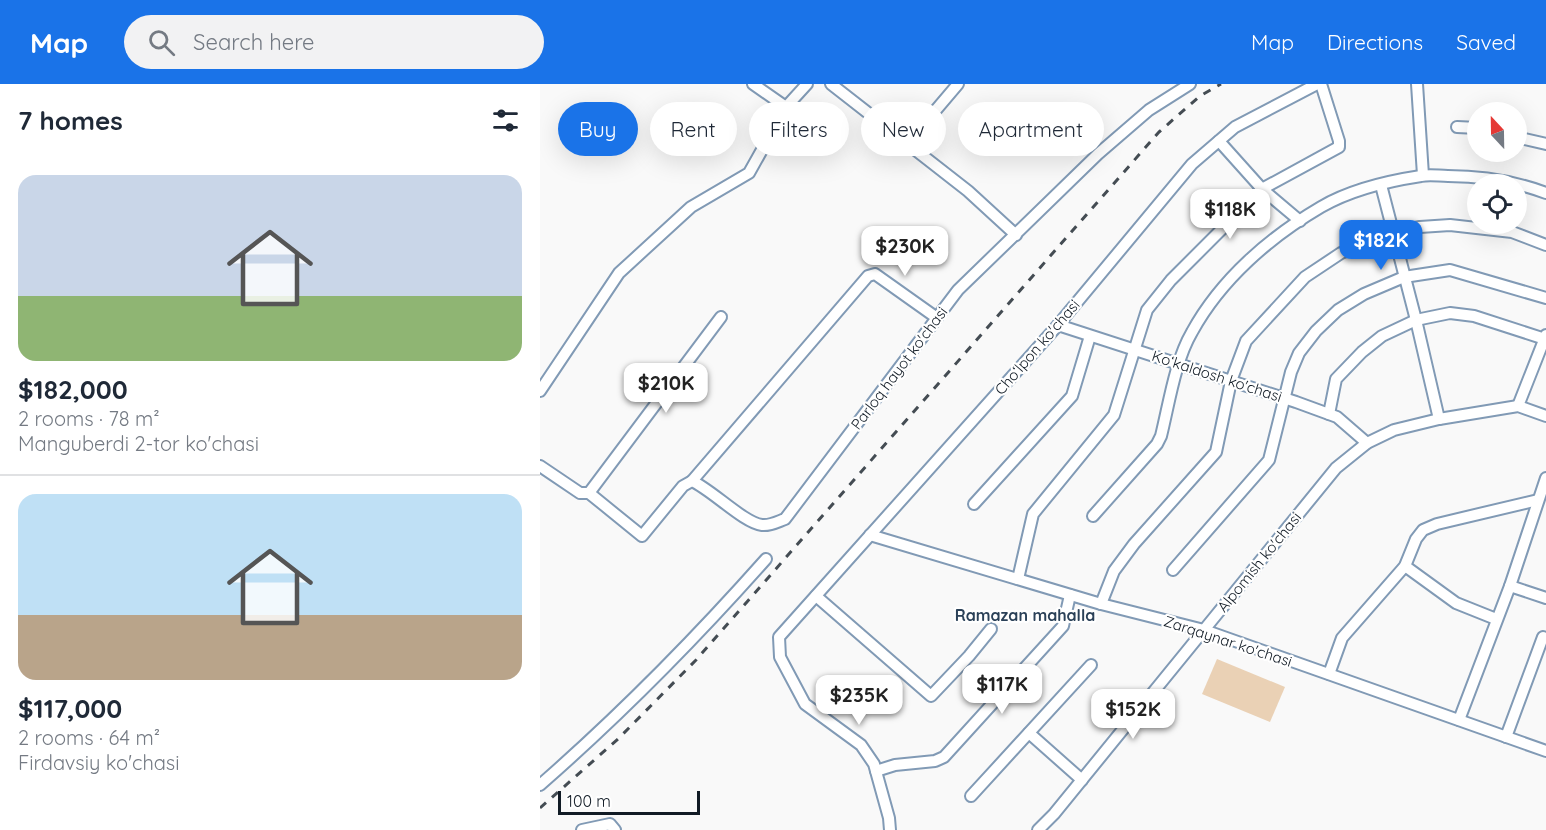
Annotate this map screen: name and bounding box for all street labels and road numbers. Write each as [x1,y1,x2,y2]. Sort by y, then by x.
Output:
street label: Cho‘lpon ko'chasi [990,295,1084,399]
street label: Parloq hayot ko'chasi [847,303,951,433]
street label: Ko‘kaldosh ko'chasi [1150,346,1284,406]
street label: Alpomish ko'chasi [1213,508,1305,616]
street label: Zarqaynar ko'chasi [1161,611,1295,671]

